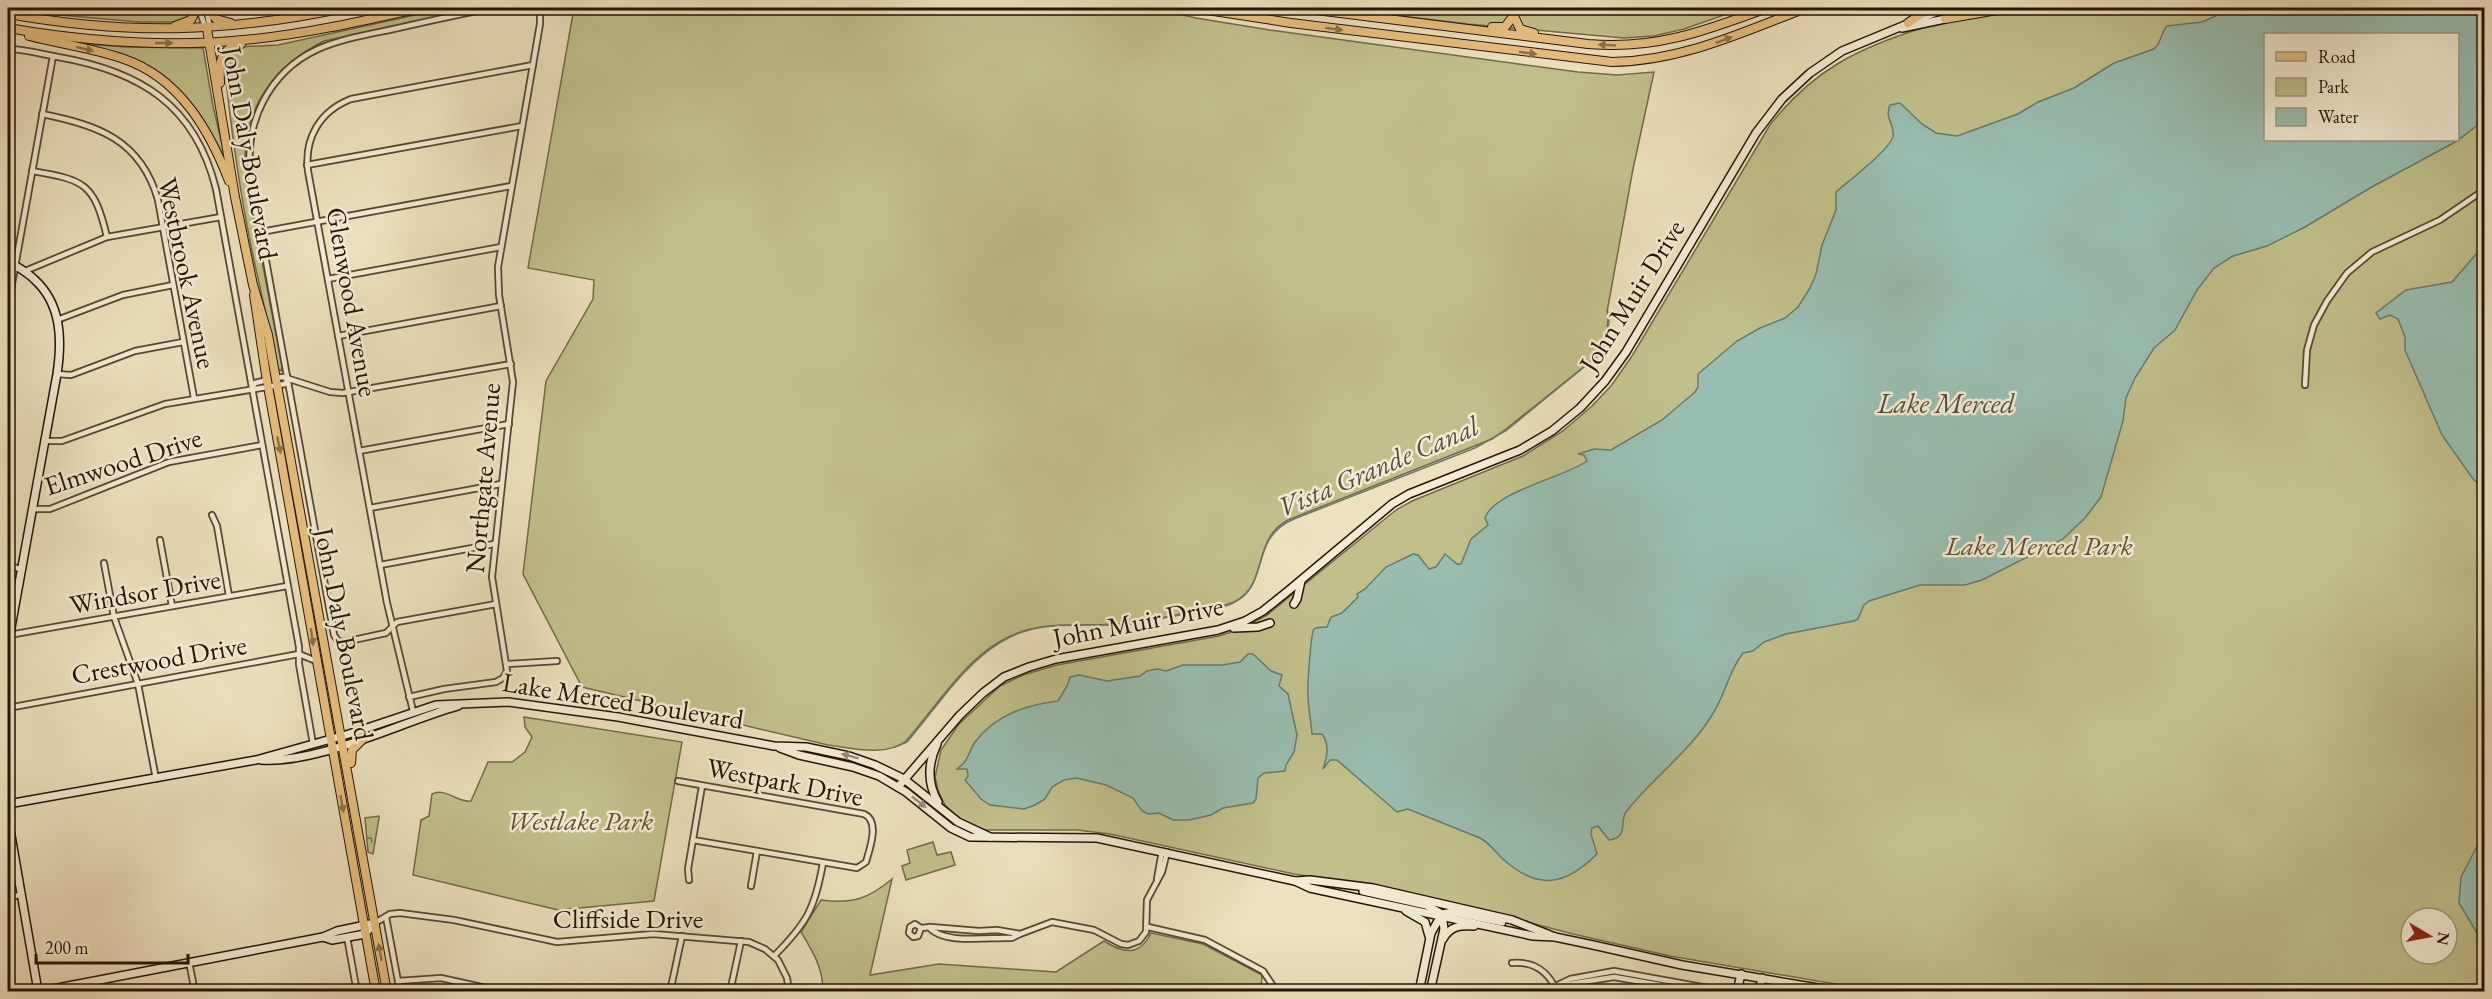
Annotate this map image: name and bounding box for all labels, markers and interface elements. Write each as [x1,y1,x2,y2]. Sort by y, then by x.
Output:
one-way arrow [1325,24,1344,33]
legend [2264,33,2459,141]
one-way arrow [1715,35,1733,45]
one-way arrow [154,38,173,48]
one-way arrow [1597,41,1616,50]
street label: John Daly Boulevard [214,42,287,263]
one-way arrow [75,45,94,54]
text: Road [2318,45,2357,68]
one-way arrow [1518,49,1537,58]
text: Park [2318,75,2349,98]
text: Water [2318,105,2359,128]
street label: Westbrook Avenue [150,174,225,372]
street label: Glenwood Avenue [319,205,386,399]
street label: John Muir Drive [1570,213,1692,380]
street label: Northgate Avenue [457,382,508,574]
water label: Lake Merced [1876,385,2015,421]
water label: Vista Grande Canal [1272,407,1485,525]
street label: Elmwood Drive [40,420,206,503]
one-way arrow [275,435,284,454]
street label: John Daly Boulevard [306,523,382,744]
park label: Lake Merced Park [1944,528,2133,563]
street label: Windsor Drive [67,561,223,622]
street label: John Muir Drive [1048,588,1226,656]
street label: Crestwood Drive [69,627,249,692]
one-way arrow [308,627,317,646]
street label: Lake Merced Boulevard [500,664,746,737]
street label: Westpark Drive [704,749,866,814]
one-way arrow [841,751,859,761]
one-way arrow [338,794,347,813]
one-way arrow [911,795,927,808]
park label: Westlake Park [507,803,653,838]
street label: Cliffside Drive [553,901,703,936]
north arrow [2399,906,2459,966]
scale bar [36,927,188,965]
text: N [2432,930,2455,947]
text: 200 m [45,936,89,959]
one-way arrow [375,942,384,961]

